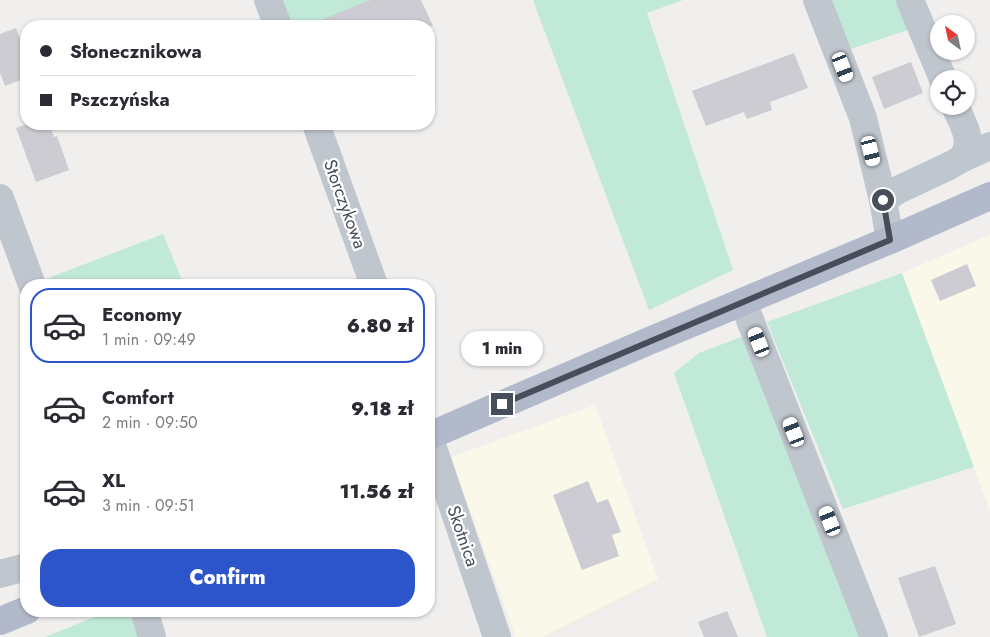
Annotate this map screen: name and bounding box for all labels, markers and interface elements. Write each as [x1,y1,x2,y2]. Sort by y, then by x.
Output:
north arrow [930,15,975,60]
map controls [930,15,975,115]
text: Słonecznikowa [70,38,202,65]
car [830,50,855,84]
button: locate [930,70,975,115]
text: Pszczyńska [70,86,170,113]
car [860,135,881,167]
street label: Storczykowa [317,156,373,252]
route start [872,189,894,211]
text: Economy [102,301,182,328]
icon: car [42,303,87,348]
text: 6.80 zł [347,312,413,339]
car [746,325,771,359]
text: 1 min · 09:49 [102,328,196,351]
callout: 1 min [461,332,543,366]
text: 1 min [482,337,522,360]
text: Comfort [102,384,174,411]
icon: car [42,386,87,431]
route end [491,393,513,415]
text: 9.18 zł [351,395,413,422]
text: 2 min · 09:50 [102,411,198,434]
car [781,415,806,449]
text: XL [102,467,125,494]
icon: car [42,469,87,514]
text: 11.56 zł [339,478,413,505]
text: 3 min · 09:51 [102,494,195,517]
street label: Skotnica [440,502,486,570]
car [817,504,842,538]
button: Confirm [40,549,415,607]

